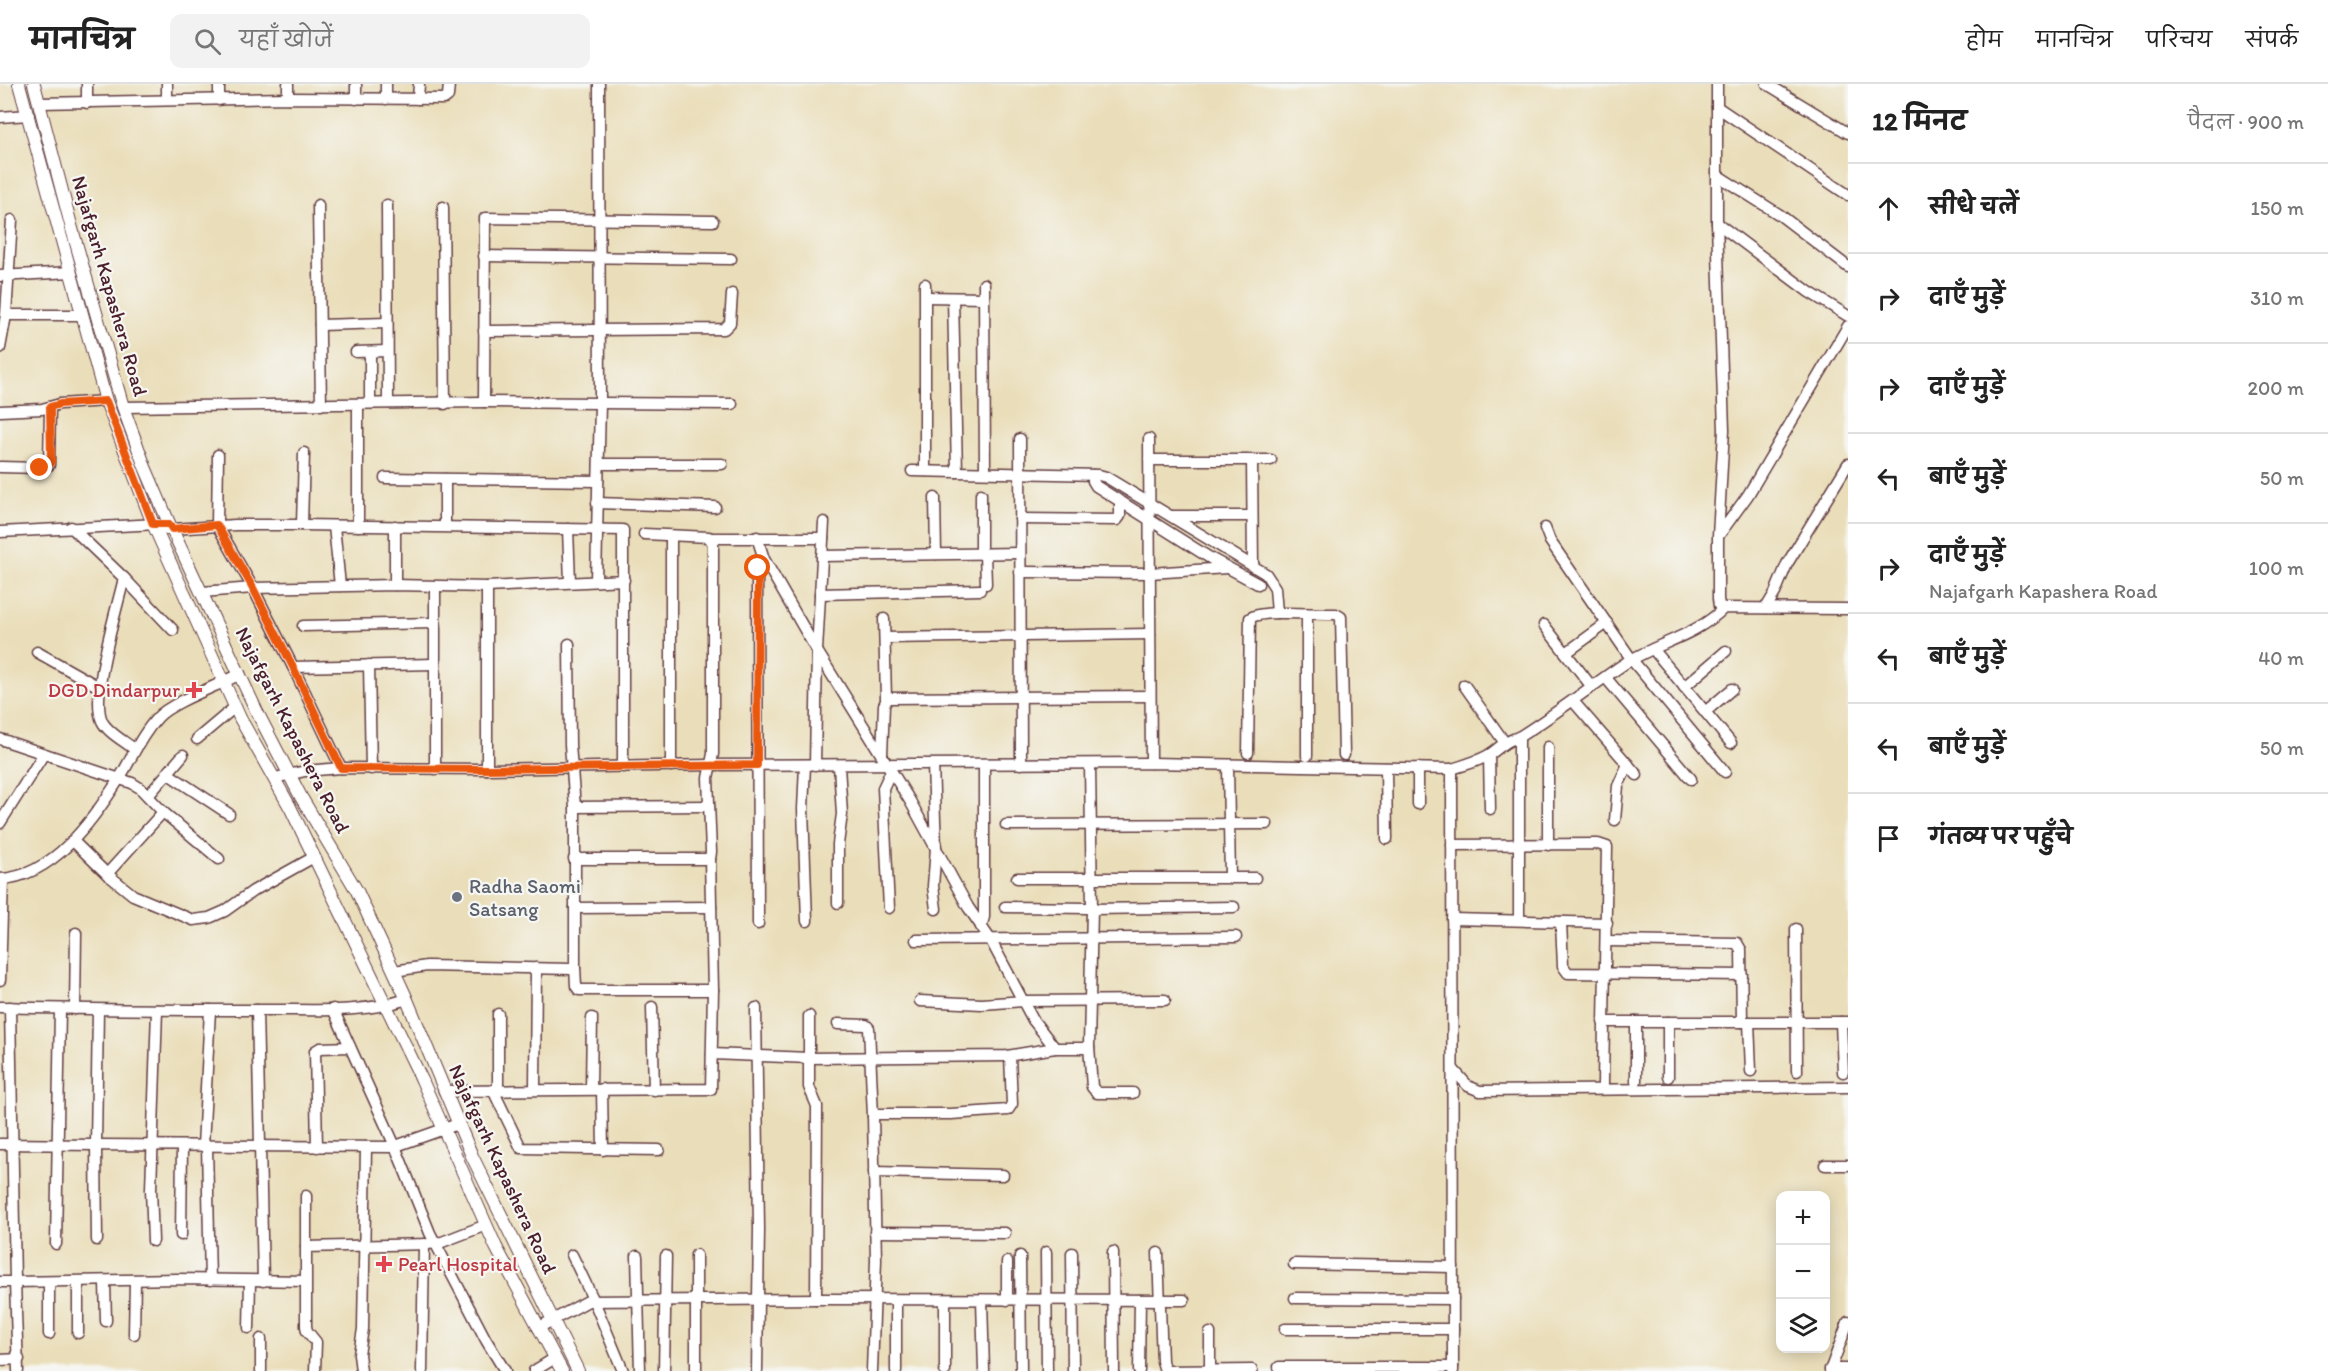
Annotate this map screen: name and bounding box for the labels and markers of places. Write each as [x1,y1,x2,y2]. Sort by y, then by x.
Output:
place label: DGD Dindarpur [48,678,180,702]
marker: DGD Dindarpur [185,681,203,699]
place label: Radha Saomi Satsang [469,874,581,921]
marker: Radha Saomi Satsang [450,890,464,904]
place label: Pearl Hospital [398,1252,518,1276]
marker: Pearl Hospital [375,1255,393,1273]

